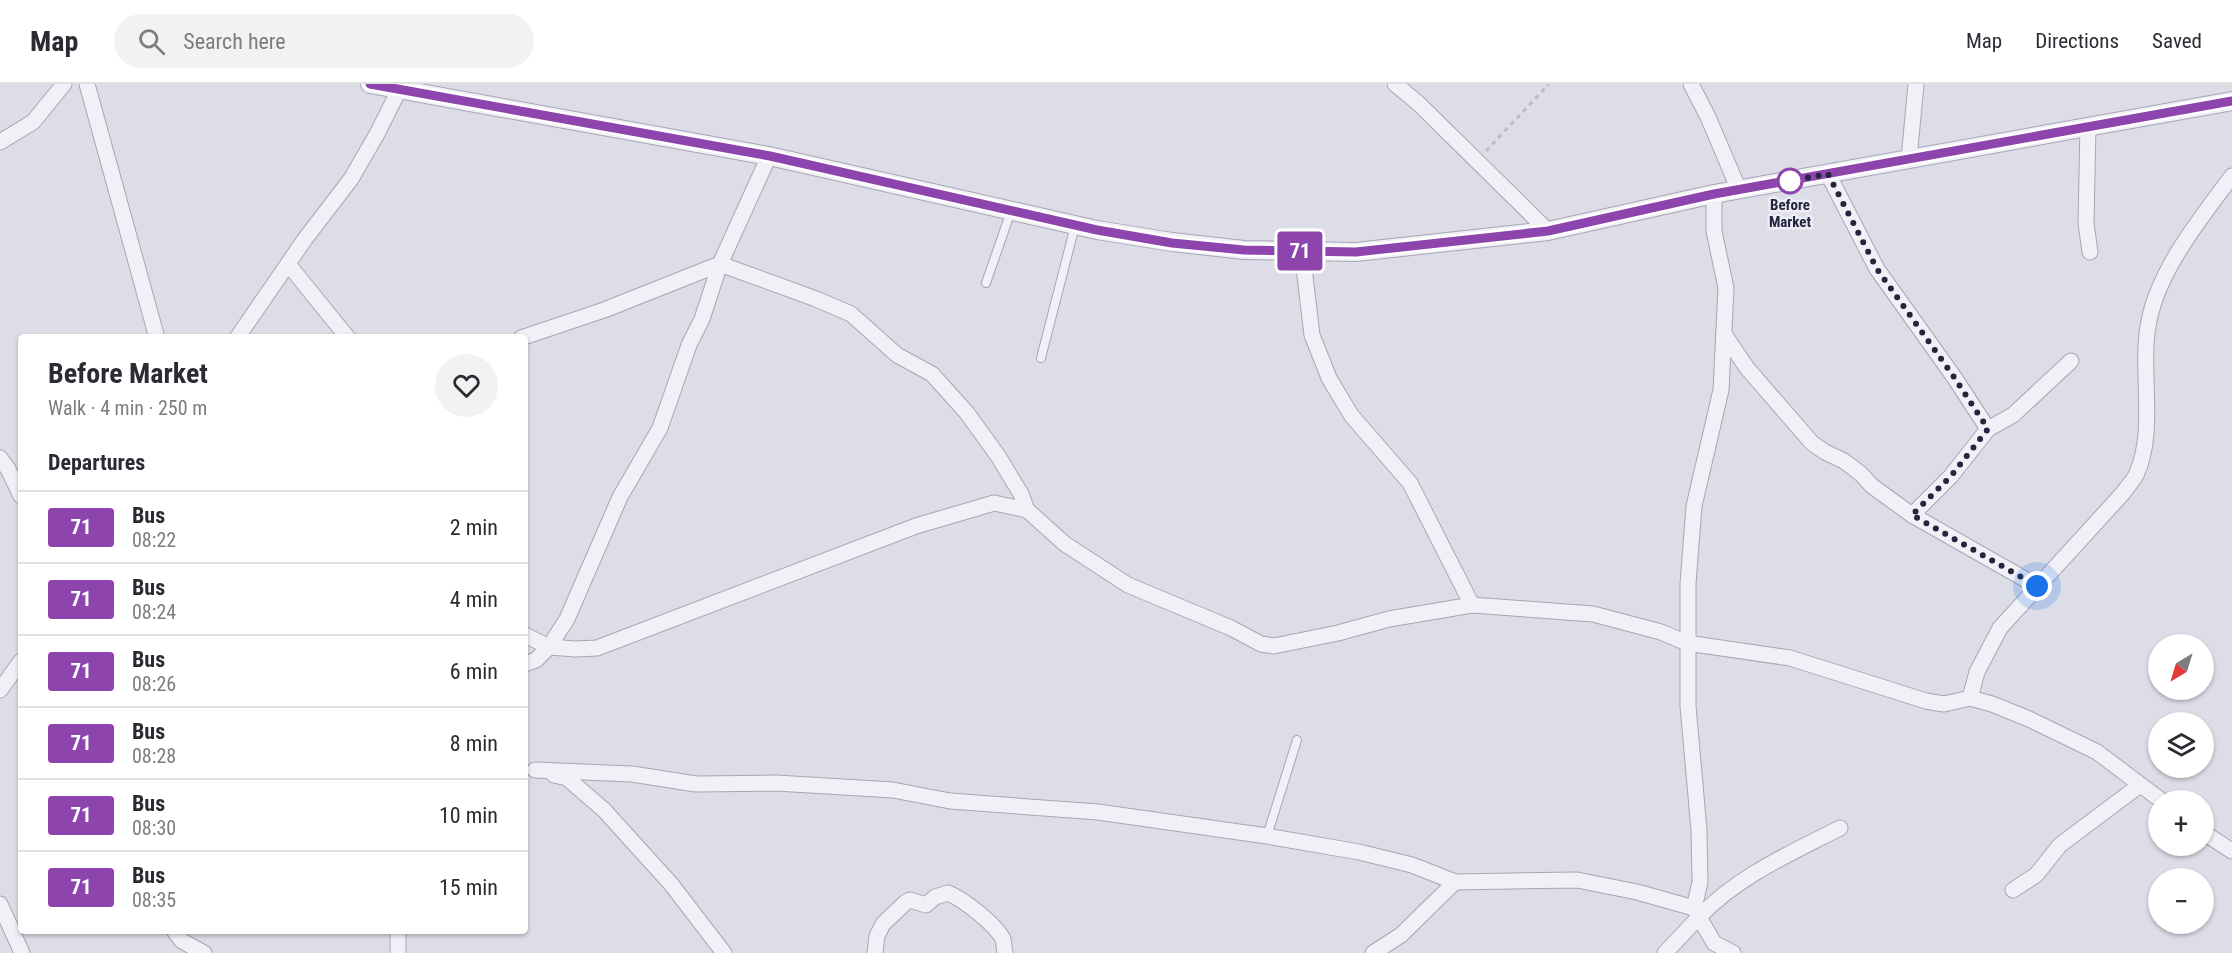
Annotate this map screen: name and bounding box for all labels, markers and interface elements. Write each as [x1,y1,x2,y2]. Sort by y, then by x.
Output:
search box [114,14,534,68]
text: Map [30,25,78,58]
icon: search [135,25,168,58]
text: Search here [183,29,286,54]
text: Map [1966,29,2002,53]
text: Directions [2035,29,2119,53]
text: Saved [2152,29,2202,53]
marker: Before Market [1777,168,1803,194]
place label: Before Market [1769,196,1812,231]
line badge: 71 [1273,232,1327,270]
text: 71 [1289,239,1311,263]
button: heart [435,354,498,417]
text: Before Market [48,357,208,390]
text: Walk · 4 min · 250 m [48,396,207,420]
text: Departures [48,450,145,475]
text: Bus [132,503,165,528]
text: 71 [70,515,92,539]
text: 2 min [450,515,498,540]
text: 08:22 [132,528,176,552]
your location [2022,571,2052,601]
text: Bus [132,575,165,600]
text: 71 [70,587,92,611]
text: 4 min [450,587,498,612]
text: 08:24 [132,600,176,624]
north arrow [2148,634,2214,700]
map controls [2148,634,2214,934]
text: Bus [132,647,165,672]
text: 71 [70,659,92,683]
text: 6 min [450,659,498,684]
text: 08:26 [132,672,176,696]
button: layers [2148,712,2214,778]
text: Bus [132,719,165,744]
text: 71 [70,731,92,755]
text: 8 min [450,731,498,756]
text: 08:28 [132,744,176,768]
button: + [2148,790,2214,856]
text: Bus [132,791,165,816]
text: 71 [70,803,92,827]
text: 10 min [439,803,498,828]
text: 08:30 [132,816,176,840]
text: Bus [132,863,165,888]
button: − [2148,868,2214,934]
text: 71 [70,875,92,899]
text: 15 min [439,875,498,900]
text: 08:35 [132,888,176,912]

